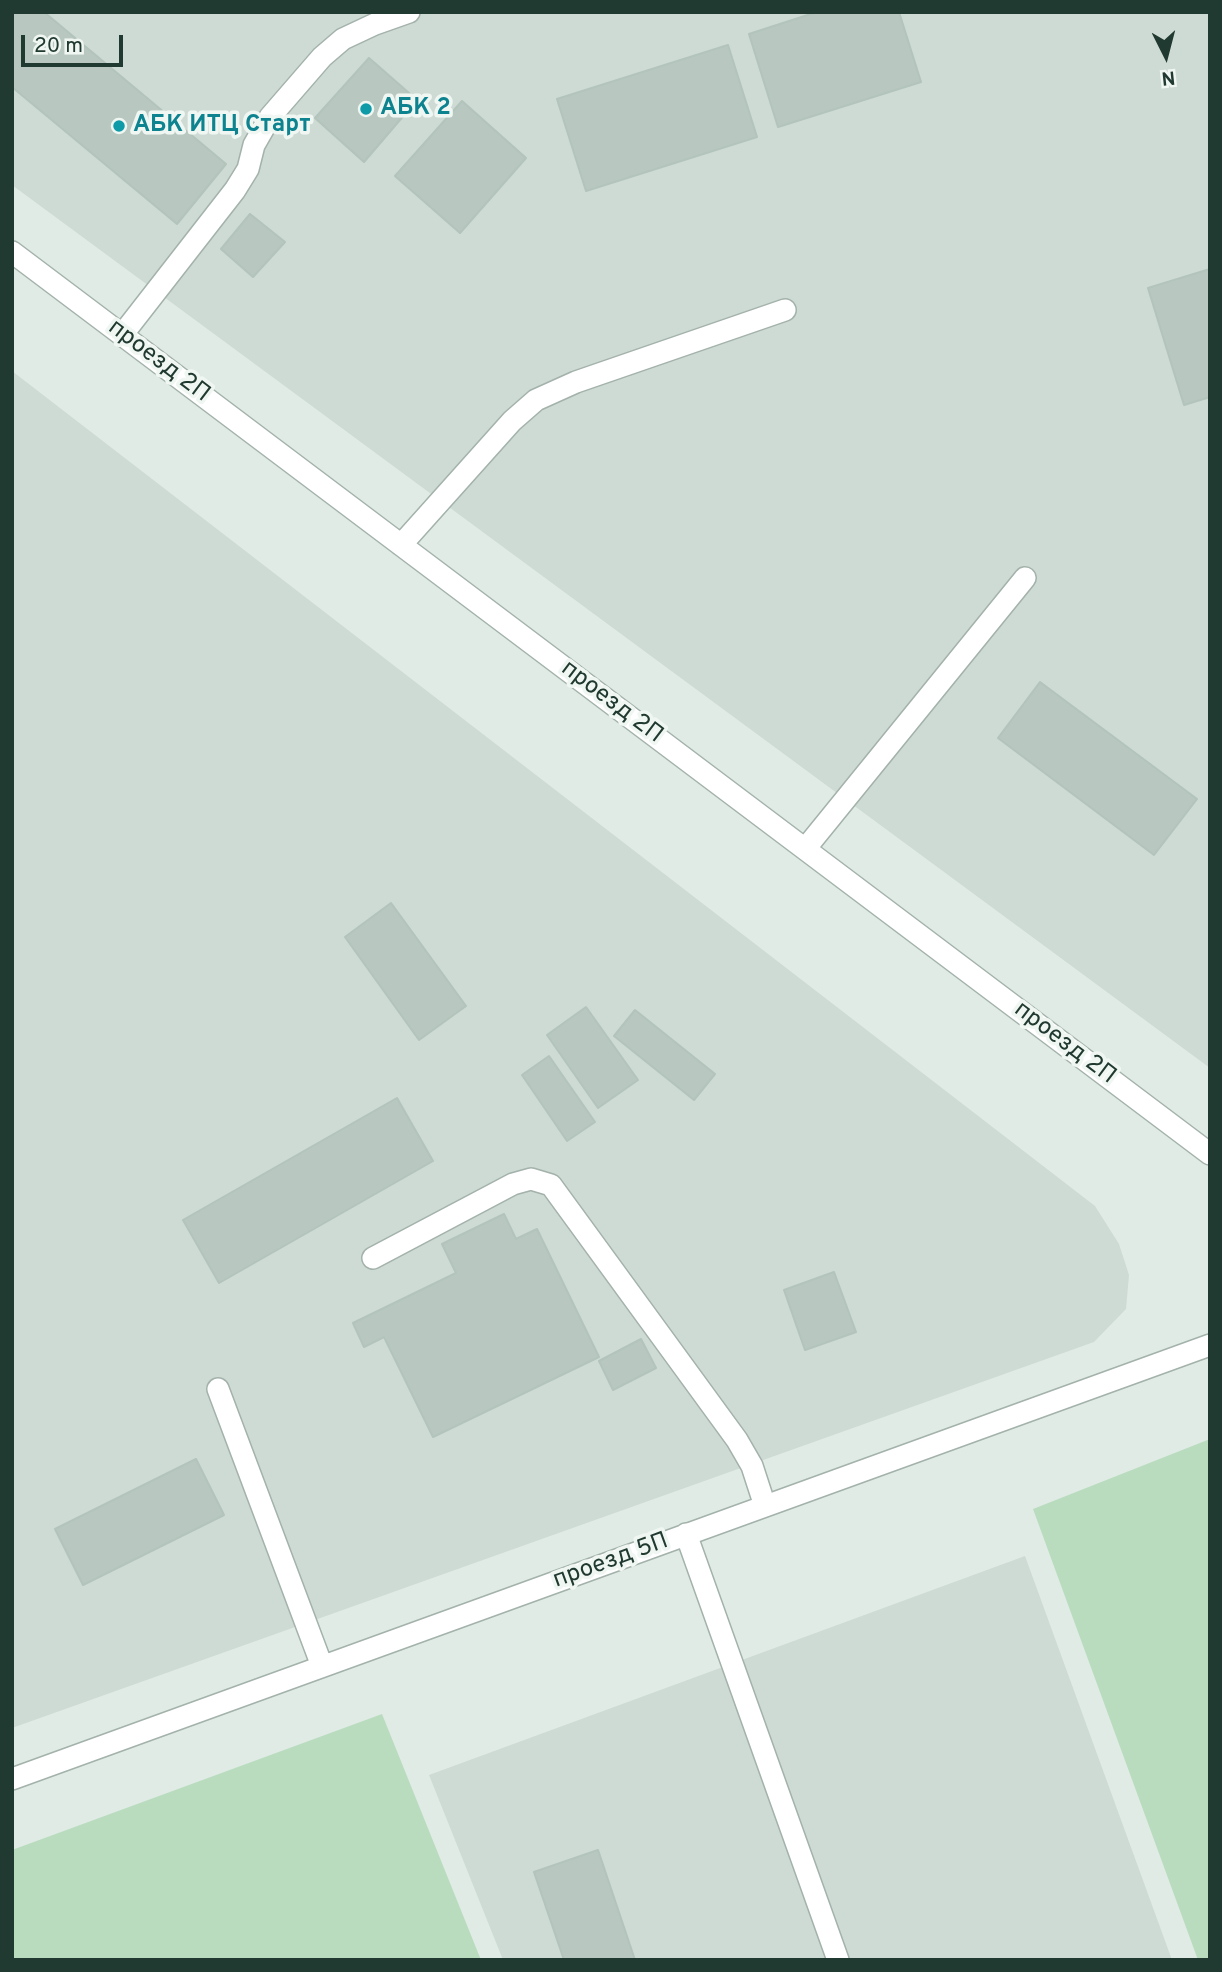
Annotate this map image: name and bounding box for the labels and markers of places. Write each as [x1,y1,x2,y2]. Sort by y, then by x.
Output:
place label: АБК 2 [380,95,451,123]
marker: АБК 2 [358,101,374,117]
place label: АБК ИТЦ Старт [133,112,310,140]
marker: АБК ИТЦ Старт [111,118,127,134]

